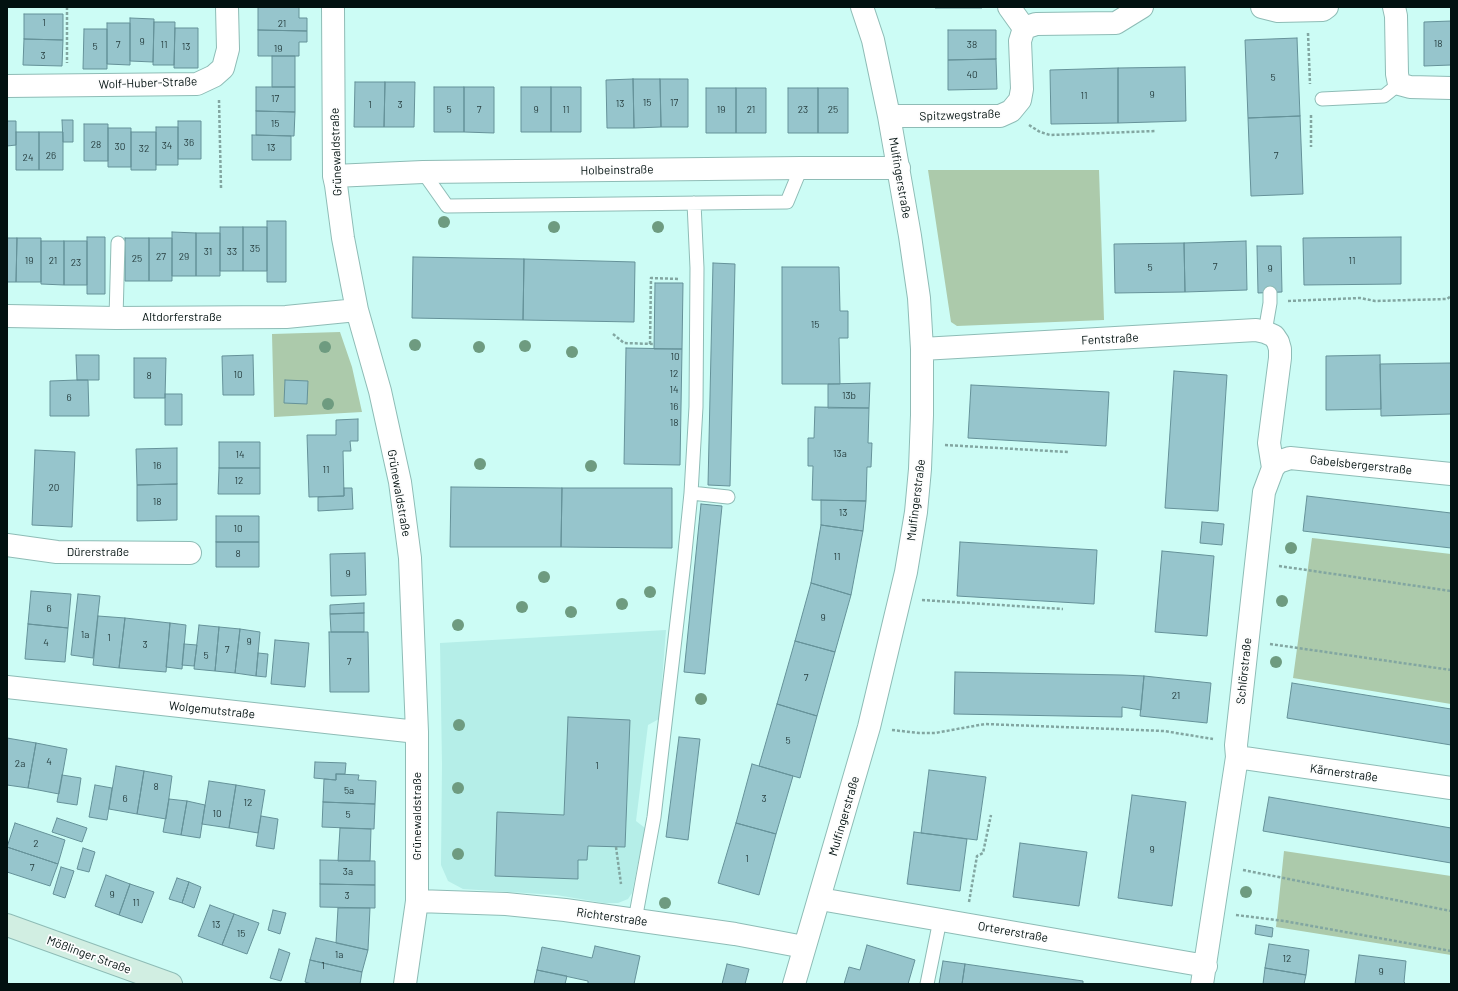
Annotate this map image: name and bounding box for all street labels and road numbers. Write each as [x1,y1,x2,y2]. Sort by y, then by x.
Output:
street label: Wolf-Huber-Straße [98,74,198,92]
street label: Spitzwegstraße [919,106,1001,124]
street label: Grünewaldstraße [327,108,345,196]
street label: Mulfingerstraße [886,136,914,220]
street label: Holbeinstraße [580,162,654,178]
street label: Altdorferstraße [142,310,222,324]
street label: Fentstraße [1081,330,1139,348]
street label: Grünewaldstraße [384,448,414,538]
street label: Gabelsbergerstraße [1309,452,1413,478]
street label: Mulfingerstraße [904,458,928,542]
street label: Dürerstraße [67,545,129,559]
street label: Schlörstraße [1233,637,1255,705]
street label: Wolgemutstraße [168,698,256,722]
street label: Kärnerstraße [1309,761,1379,785]
street label: Grünewaldstraße [410,772,424,860]
street label: Mulfingerstraße [826,774,862,858]
street label: Richterstraße [575,905,649,929]
street label: Ortererstraße [977,919,1049,945]
street label: Mößlinger Straße [45,933,133,977]

